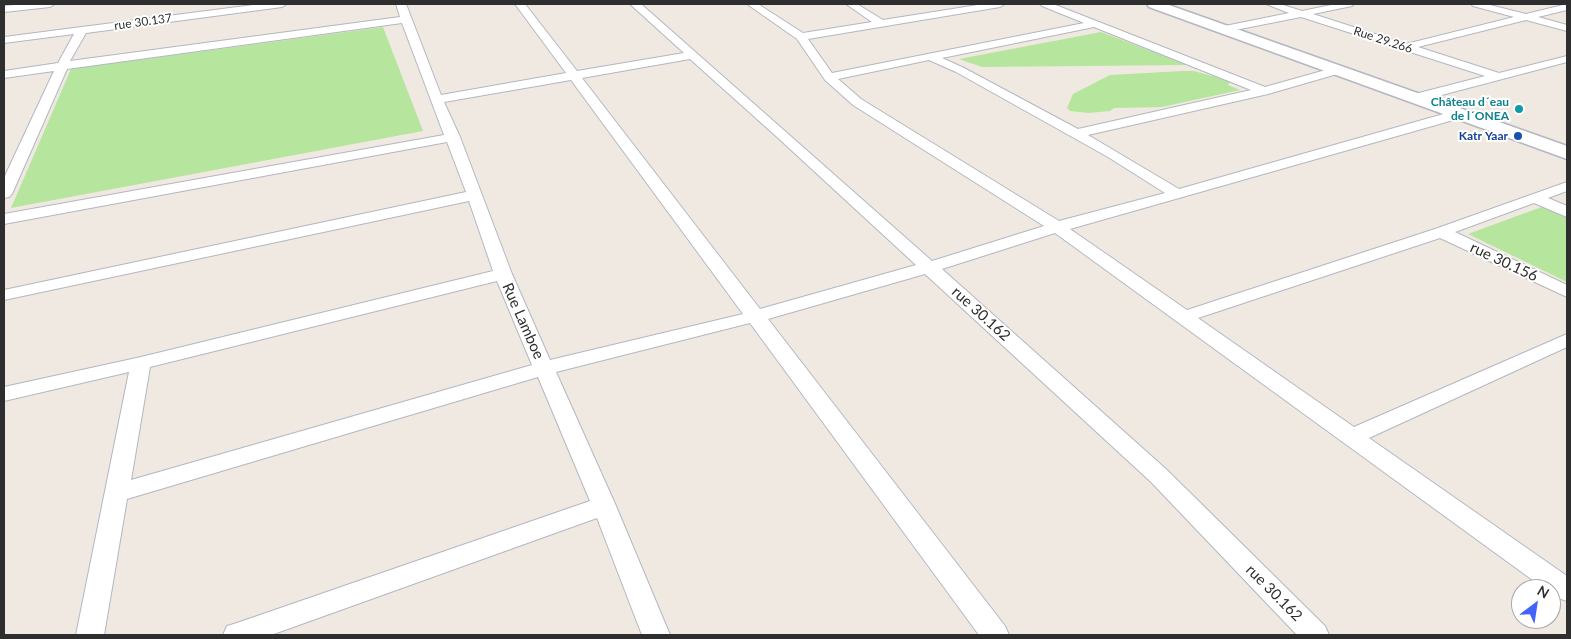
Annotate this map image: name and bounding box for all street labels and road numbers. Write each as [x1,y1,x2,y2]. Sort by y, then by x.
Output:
street label: rue 30.137 [113,11,173,33]
street label: Rue 29.266 [1352,24,1414,56]
street label: rue 30.156 [1467,238,1541,286]
street label: Rue Lamboe [498,280,548,362]
street label: rue 30.162 [948,283,1014,345]
street label: rue 30.162 [1242,561,1306,625]

